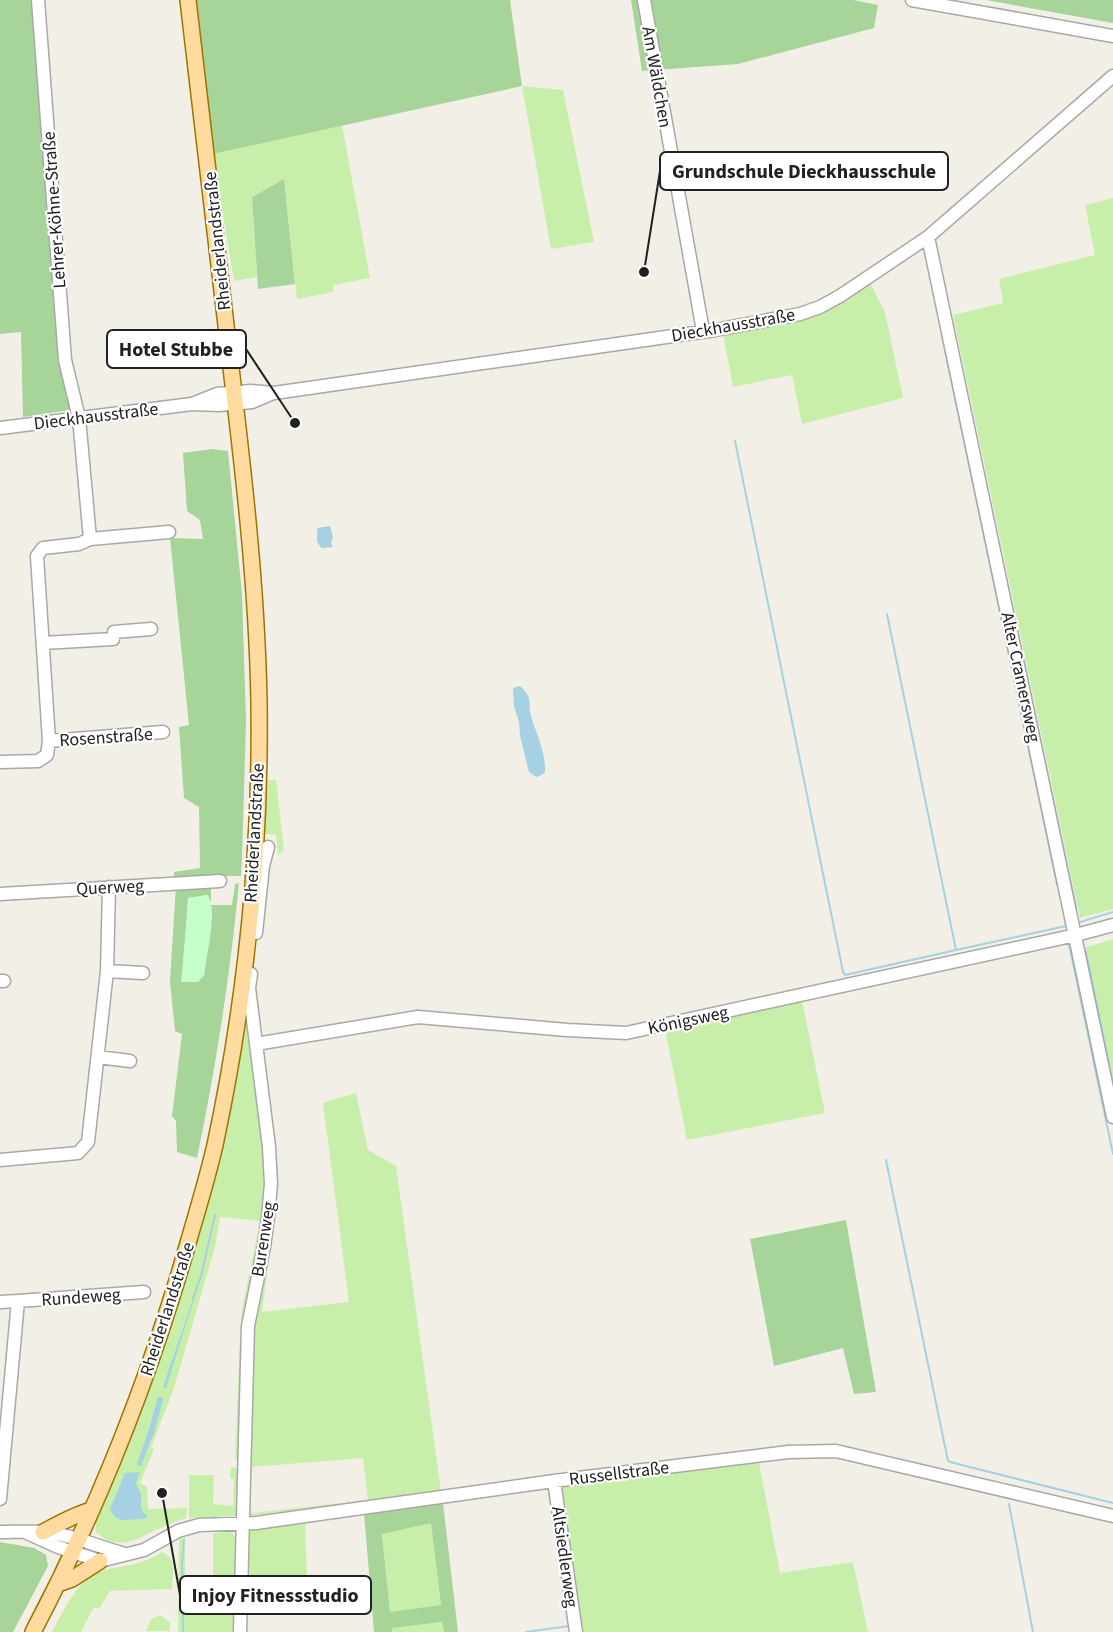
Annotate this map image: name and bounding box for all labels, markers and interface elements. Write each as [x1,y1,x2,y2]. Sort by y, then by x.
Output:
street label: Am Wäldchen [635,24,678,130]
street label: Lehrer-Köhne-Straße [37,131,72,289]
callout: Grundschule Dieckhausschule [660,152,948,190]
text: Grundschule Dieckhausschule [672,158,936,186]
street label: Rheiderlandstraße [198,170,237,312]
street label: Dieckhausstraße [669,302,797,349]
callout: Hotel Stubbe [107,330,246,368]
text: Hotel Stubbe [119,336,233,364]
street label: Dieckhausstraße [32,396,160,437]
street label: Alter Cramersweg [995,610,1047,744]
street label: Rosenstraße [58,722,154,753]
street label: Rheiderlandstraße [238,763,271,903]
street label: Querweg [75,873,145,902]
street label: Königsweg [646,1000,731,1041]
street label: Burenweg [245,1200,282,1279]
street label: Rheiderlandstraße [134,1239,201,1379]
street label: Rundeweg [40,1282,122,1313]
street label: Russellstraße [568,1455,671,1492]
street label: Altsiedlerweg [545,1505,584,1609]
callout: Injoy Fitnessstudio [180,1576,371,1614]
text: Injoy Fitnessstudio [191,1582,359,1610]

